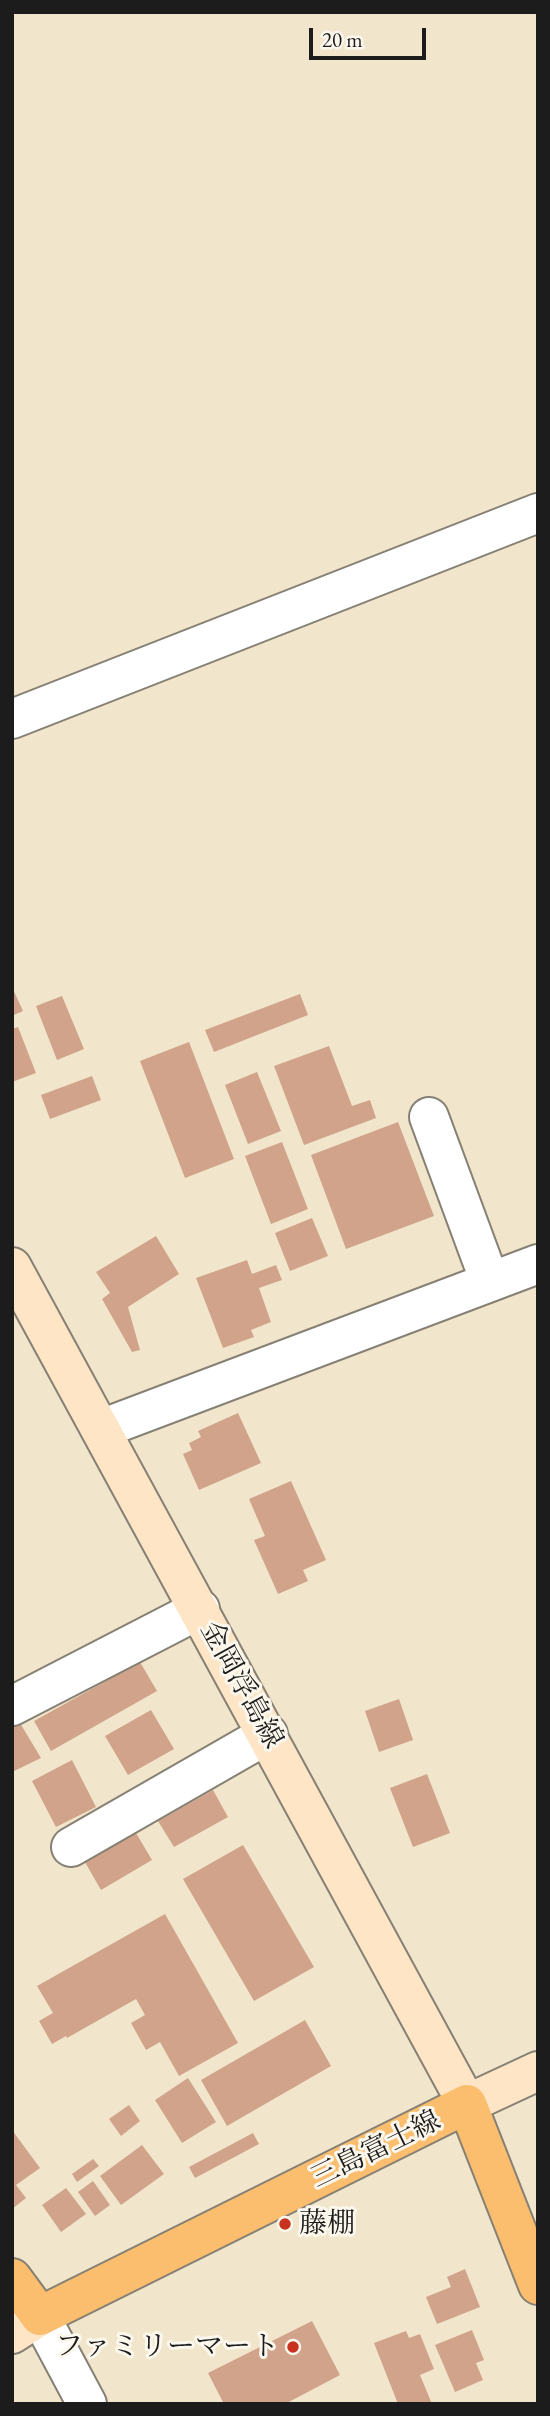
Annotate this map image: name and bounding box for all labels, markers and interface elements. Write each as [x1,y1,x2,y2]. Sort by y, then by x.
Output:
scale bar [312,14,429,58]
text: 20 m [322,26,363,53]
street label: 金岡浮島線 [192,1616,290,1754]
street label: 三島富士線 [306,2104,446,2196]
place label: 藤棚 [299,2207,355,2241]
marker: 藤棚 [277,2216,293,2232]
place label: ファミリーマート [55,2330,279,2364]
marker: ファミリーマート [285,2339,301,2355]

